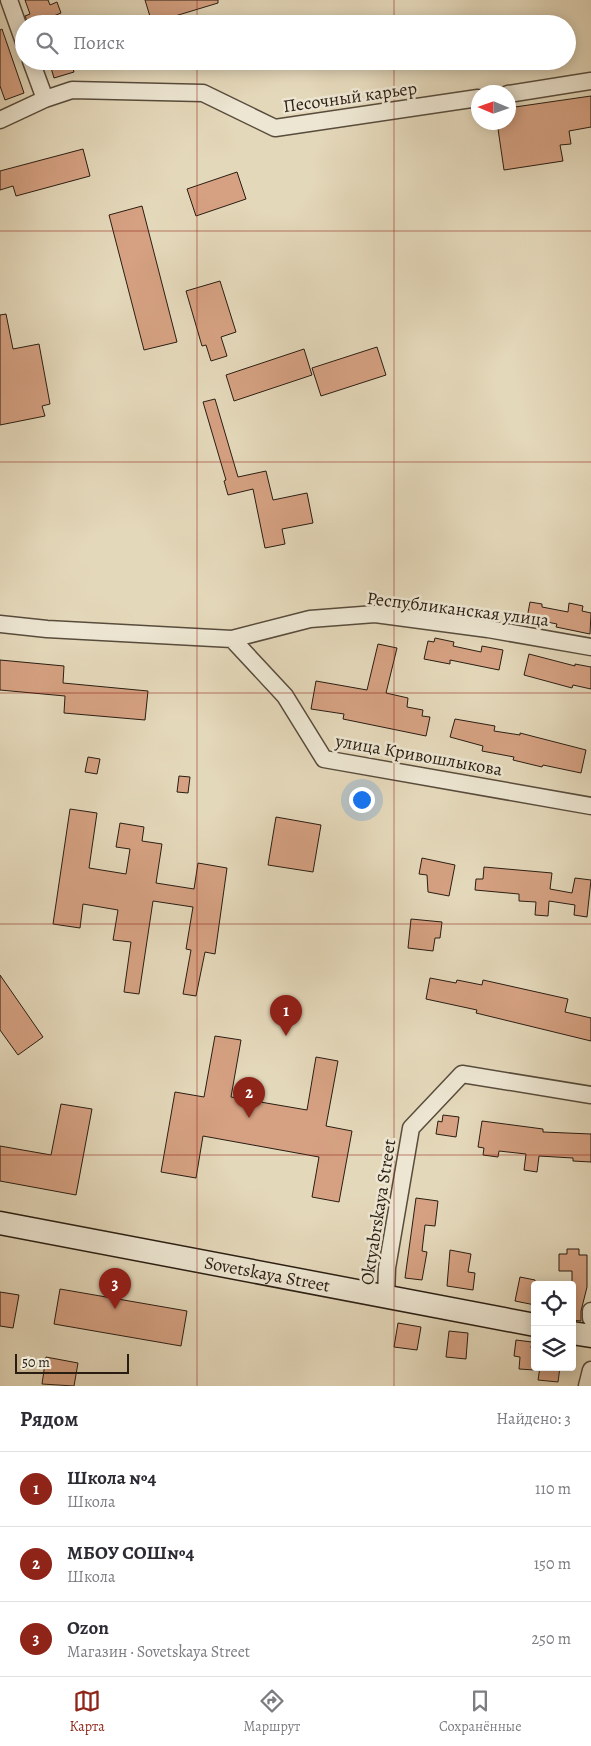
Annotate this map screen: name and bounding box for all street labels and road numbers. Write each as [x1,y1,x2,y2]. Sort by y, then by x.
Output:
street label: Песочный карьер [282,76,418,118]
street label: Республиканская улица [365,586,551,632]
street label: улица Кривошлыкова [333,728,505,782]
street label: Oktyabrskaya Street [355,1137,401,1287]
street label: Sovetskaya Street [202,1250,332,1298]

